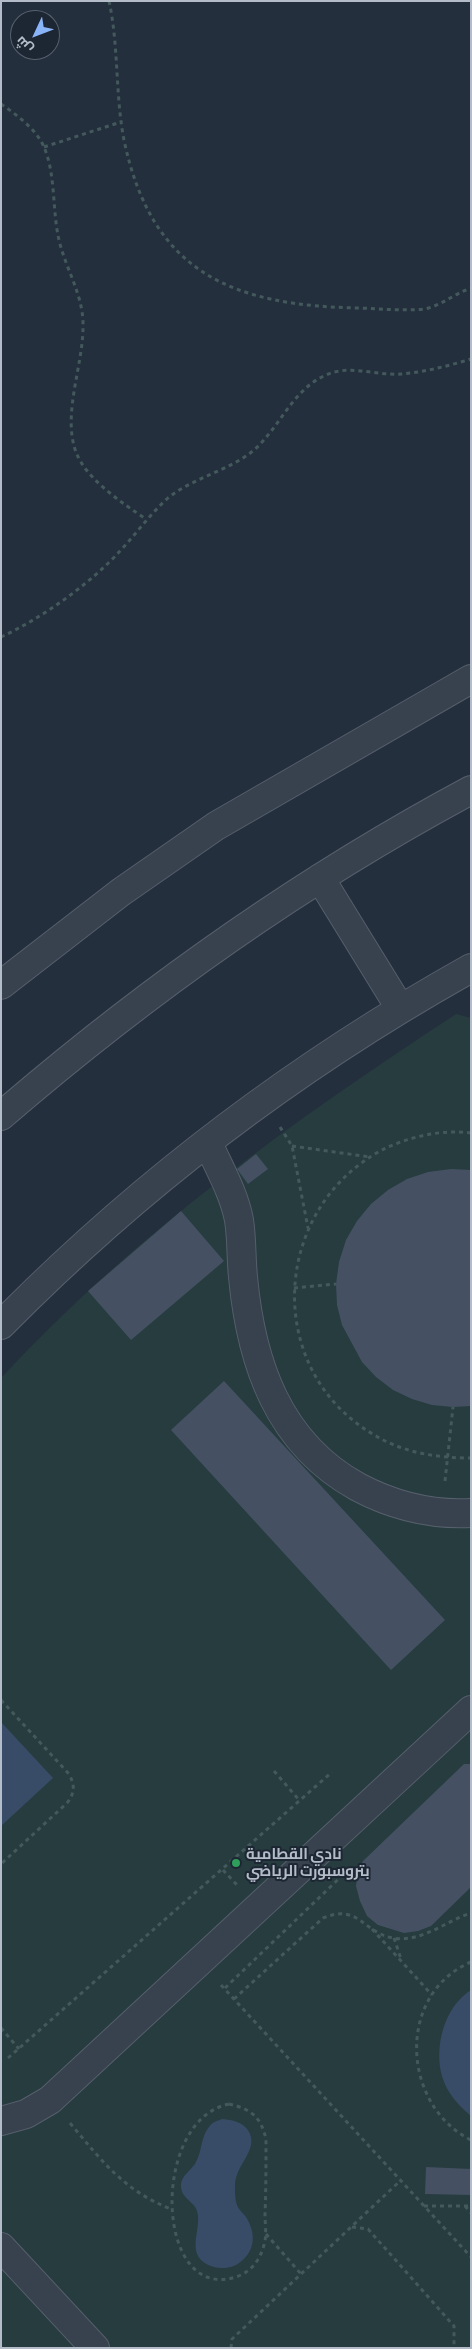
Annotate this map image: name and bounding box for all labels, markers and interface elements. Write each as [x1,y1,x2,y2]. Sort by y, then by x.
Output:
north arrow [10,10,60,60]
text: ش [14,33,36,56]
place label: نادي القطامية بتروسبورت الرياضي [246,1845,370,1880]
marker: نادي القطامية بتروسبورت الرياضي [230,1857,242,1869]

